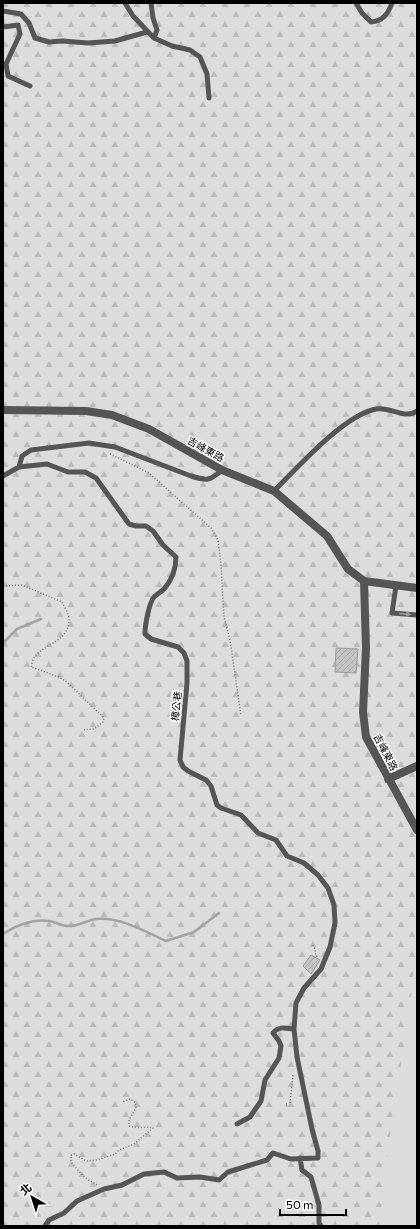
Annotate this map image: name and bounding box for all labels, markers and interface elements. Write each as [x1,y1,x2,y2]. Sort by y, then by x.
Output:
street label: 吉峰東路 [186,434,226,464]
one-way arrow [399,610,411,617]
street label: 樟公巷 [168,690,184,722]
street label: 吉峰東路 [372,731,400,773]
north arrow [12,1177,52,1217]
text: 北 [17,1180,34,1197]
scale bar [280,1191,346,1217]
text: 50 m [286,1197,314,1211]

